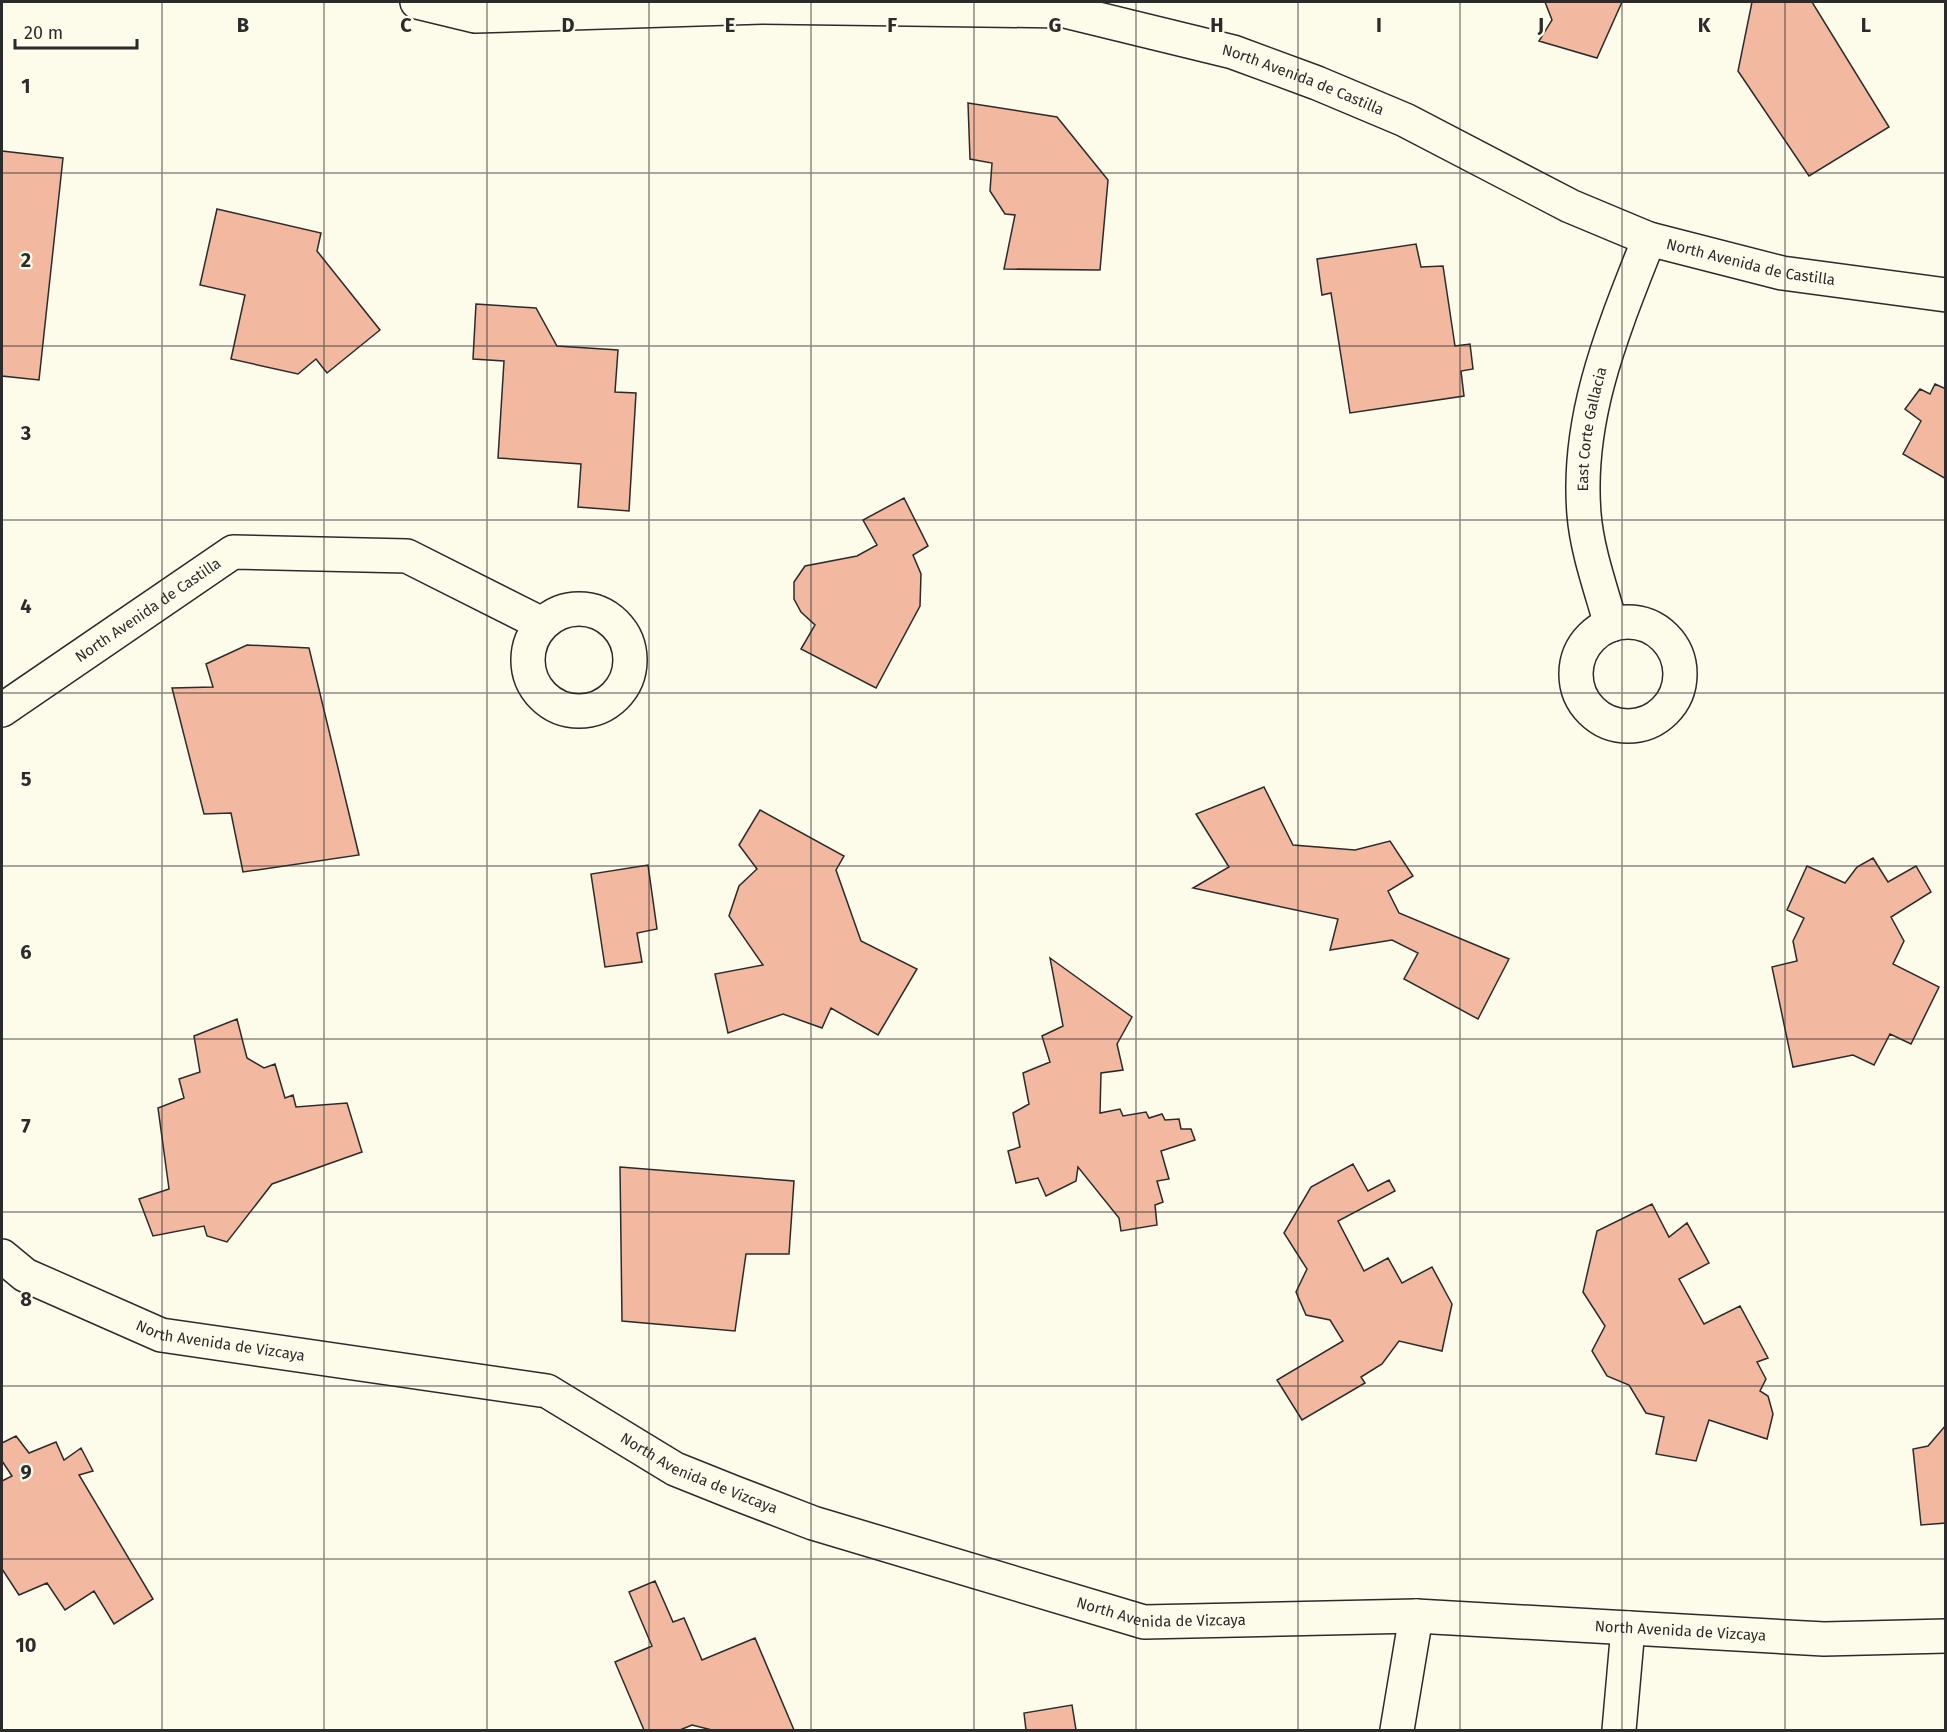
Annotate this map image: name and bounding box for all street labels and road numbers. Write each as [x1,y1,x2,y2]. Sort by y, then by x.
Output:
street label: North Avenida de Castilla [1220,41,1387,119]
street label: North Avenida de Castilla [1665,235,1836,289]
street label: East Corte Gallacia [1574,365,1611,492]
street label: North Avenida de Castilla [72,554,224,666]
street label: North Avenida de Vizcaya [133,1316,306,1365]
street label: North Avenida de Vizcaya [617,1429,780,1518]
street label: North Avenida de Vizcaya [1074,1593,1246,1631]
street label: North Avenida de Vizcaya [1594,1617,1767,1645]

